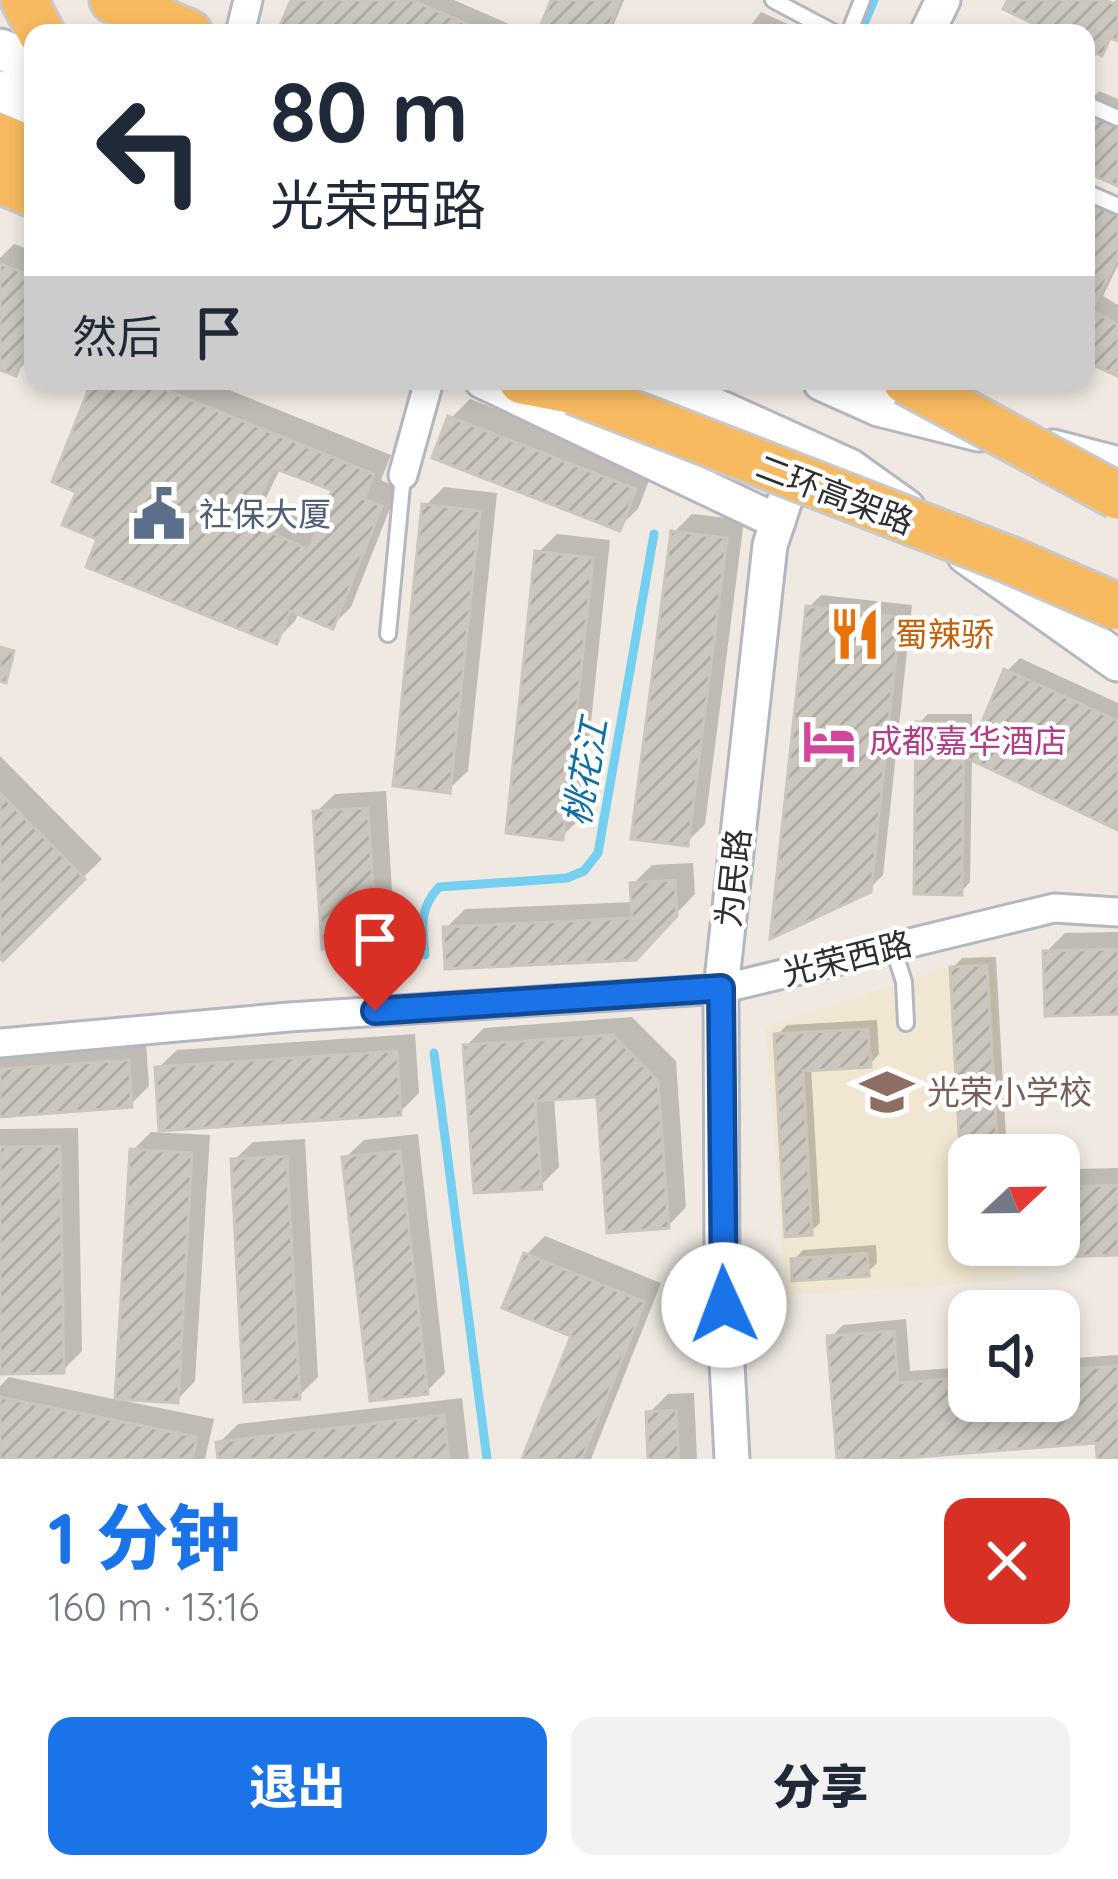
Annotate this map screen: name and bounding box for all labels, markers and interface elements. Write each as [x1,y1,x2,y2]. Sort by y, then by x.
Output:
text: 80 m [270,58,469,163]
icon: left [72,72,228,228]
text: 光荣西路 [270,171,486,239]
icon: arrive [186,300,252,366]
text: 然后 [72,308,162,364]
street label: 二环高架路 [751,445,920,542]
public building icon: 社保大厦 [130,485,188,543]
place label: 社保大厦 [199,493,331,534]
restaurant icon: 蜀辣骄 [826,605,884,663]
place label: 蜀辣骄 [895,613,994,654]
water label: 桃花江 [553,711,617,829]
hotel icon: 成都嘉华酒店 [800,712,858,770]
place label: 成都嘉华酒店 [869,720,1067,761]
street label: 为民路 [707,827,758,929]
pin [324,888,426,1011]
icon: arrive [342,906,408,972]
street label: 光荣西路 [778,922,916,993]
school or university icon: 光荣小学校 [858,1063,916,1121]
place label: 光荣小学校 [927,1071,1092,1112]
north arrow [948,1134,1080,1266]
map controls [948,1134,1080,1422]
position arrow [661,1242,787,1368]
button: sound [948,1290,1080,1422]
text: 1 分钟 [48,1492,240,1582]
button: close [944,1498,1070,1624]
text: 160 m · 13:16 [48,1582,259,1631]
button: 退出 [48,1717,547,1855]
button: 分享 [571,1717,1070,1855]

